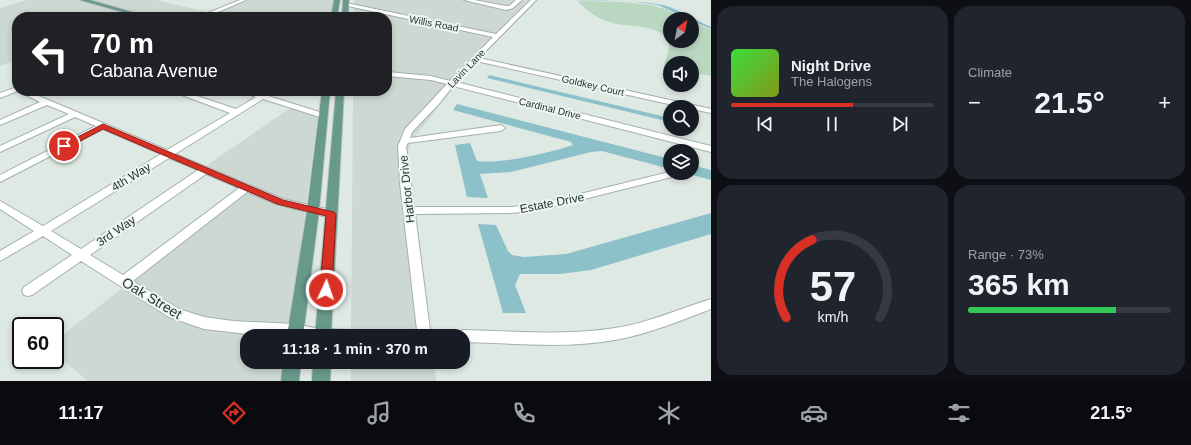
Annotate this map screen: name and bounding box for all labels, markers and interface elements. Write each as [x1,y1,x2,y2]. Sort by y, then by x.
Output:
north arrow [663,12,699,48]
map controls [663,12,699,180]
street label: Willis Road [408,13,460,34]
icon: left [24,28,76,80]
text: 70 m [90,28,154,59]
street label: Lavin Lane [445,47,488,90]
button: sound [663,56,699,92]
text: Night Drive [791,57,871,74]
text: Cabana Avenue [90,61,218,81]
text: Climate [968,65,1012,80]
street label: Goldkey Court [561,73,625,98]
text: The Halogens [791,74,872,89]
text: 21.5° [1034,86,1105,119]
text: − [968,90,981,115]
text: + [1158,90,1171,115]
street label: Cardinal Drive [518,95,582,122]
button: search [663,100,699,136]
icon: previous [754,113,776,135]
icon: pause [821,113,843,135]
icon: next [889,113,911,135]
pin [47,129,81,163]
icon: arrive [53,135,75,157]
button: layers [663,144,699,180]
street label: Harbor Drive [396,154,418,224]
street label: 4th Way [109,160,153,194]
street label: Estate Drive [519,190,586,216]
street label: 3rd Way [94,213,138,249]
text: Range · 73% [968,247,1044,262]
text: 57 [809,263,856,310]
text: 365 km [968,268,1070,301]
position arrow [305,269,347,311]
street label: Oak Street [119,274,185,322]
text: km/h [817,308,848,324]
speed limit sign: 60 [12,317,64,369]
text: 11:18 · 1 min · 370 m [282,340,428,357]
icon: directions [220,399,248,427]
icon: music [365,399,393,427]
icon: phone [510,399,538,427]
icon: climate [655,399,683,427]
icon: car [800,399,828,427]
icon: filters [945,399,973,427]
text: 11:17 [58,403,104,423]
text: 21.5° [1090,403,1132,423]

